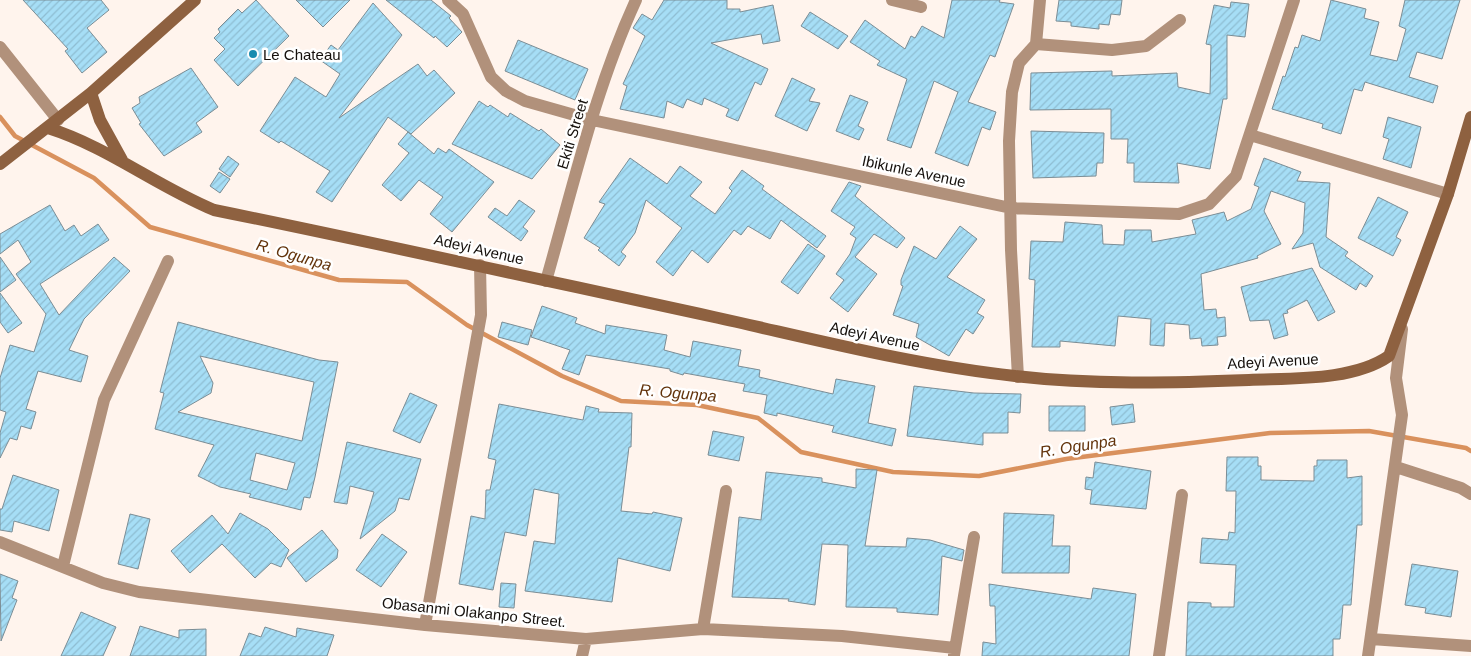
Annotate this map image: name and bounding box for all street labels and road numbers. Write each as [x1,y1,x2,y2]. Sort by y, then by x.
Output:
street label: Ekiti Street [553,96,591,171]
street label: Ibikunle Avenue [861,152,967,190]
street label: Adeyi Avenue [433,230,525,268]
street label: Adeyi Avenue [828,318,922,354]
street label: Adeyi Avenue [1227,350,1319,372]
street label: Obasanmi Olakanpo Street. [381,594,567,630]

